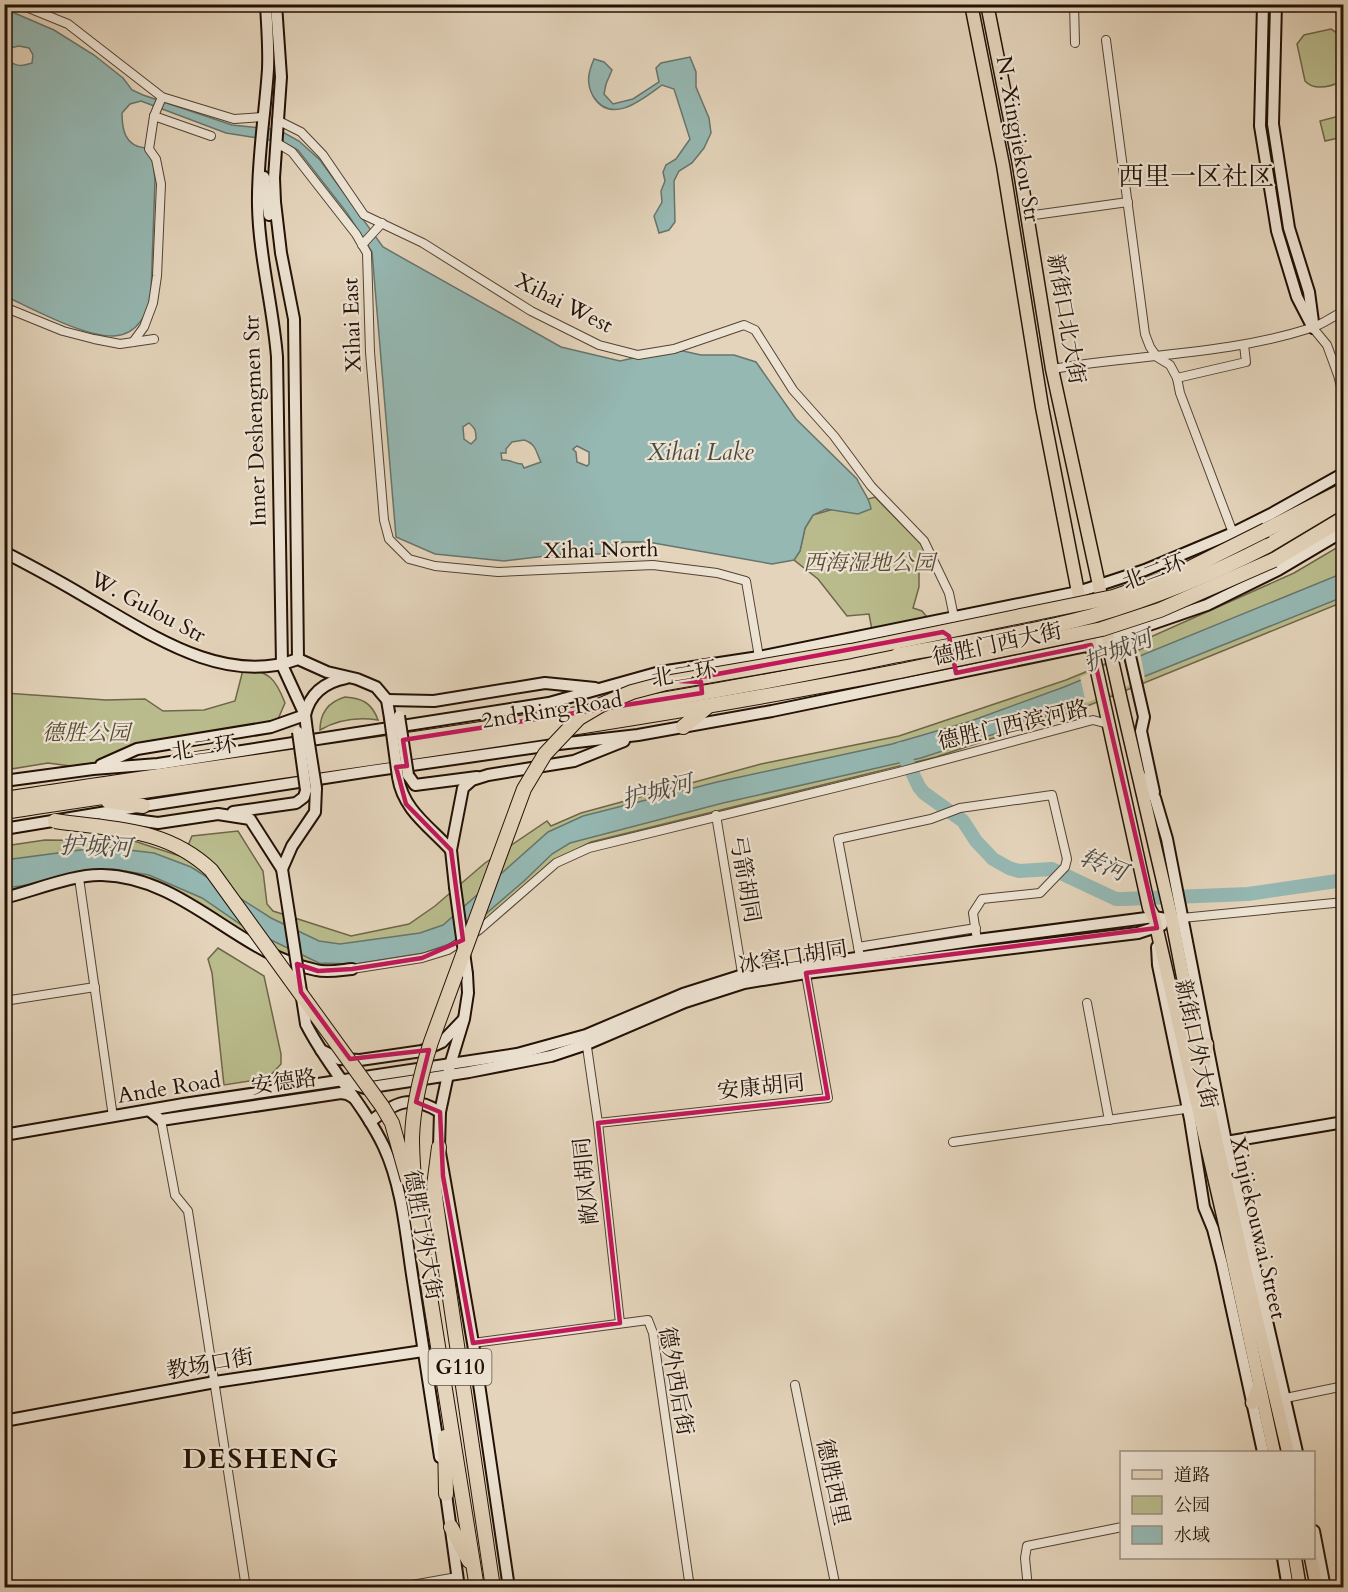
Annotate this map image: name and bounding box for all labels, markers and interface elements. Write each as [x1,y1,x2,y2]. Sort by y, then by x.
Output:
street label: N. Xingjiekou Str [989,53,1048,226]
district label: 西里一区社区 [1118,159,1274,194]
street label: 新街口北大街 [1040,251,1092,387]
street label: Xihai West [510,266,618,340]
street label: Xihai East [335,277,369,373]
street label: Inner Deshengmen Str [236,314,274,527]
water label: Xihai Lake [646,436,754,469]
street label: Xihai North [543,534,659,566]
street label: 北二环 [1118,547,1190,597]
park label: 西海湿地公园 [803,548,938,578]
street label: W. Gulou Str [84,564,212,650]
street label: 德胜门西大街 [929,616,1065,672]
water label: 护城河 [1078,621,1161,680]
street label: 北二环 [649,654,719,694]
street label: 2nd Ring Road [480,684,625,736]
street label: 德胜门西滨河路 [935,693,1091,757]
park label: 德胜公园 [42,718,133,748]
street label: 北二环 [169,729,239,767]
water label: 护城河 [618,766,700,817]
water label: 护城河 [59,829,137,865]
street label: 弓箭胡同 [723,833,767,925]
water label: 转河 [1075,841,1135,891]
street label: 冰窖口胡同 [736,934,850,980]
street label: 新街口外大街 [1168,976,1224,1112]
street label: 安德路 [249,1063,319,1101]
street label: Ande Road [115,1065,223,1111]
street label: 安康胡同 [716,1067,806,1107]
street label: Xinjiekouwai Street [1222,1134,1294,1322]
street label: 敞风胡同 [566,1136,606,1226]
street label: 德胜门外大街 [397,1167,449,1303]
street label: 德外西后街 [652,1324,700,1438]
street label: 教场口街 [164,1342,256,1386]
road number: G110 [428,1349,492,1385]
street label: 德胜西里 [809,1436,857,1528]
district label: DESHENG [183,1440,339,1478]
legend [1120,1451,1315,1559]
text: 道路 [1174,1463,1210,1488]
text: 公园 [1174,1493,1210,1518]
text: 水域 [1174,1523,1210,1548]

